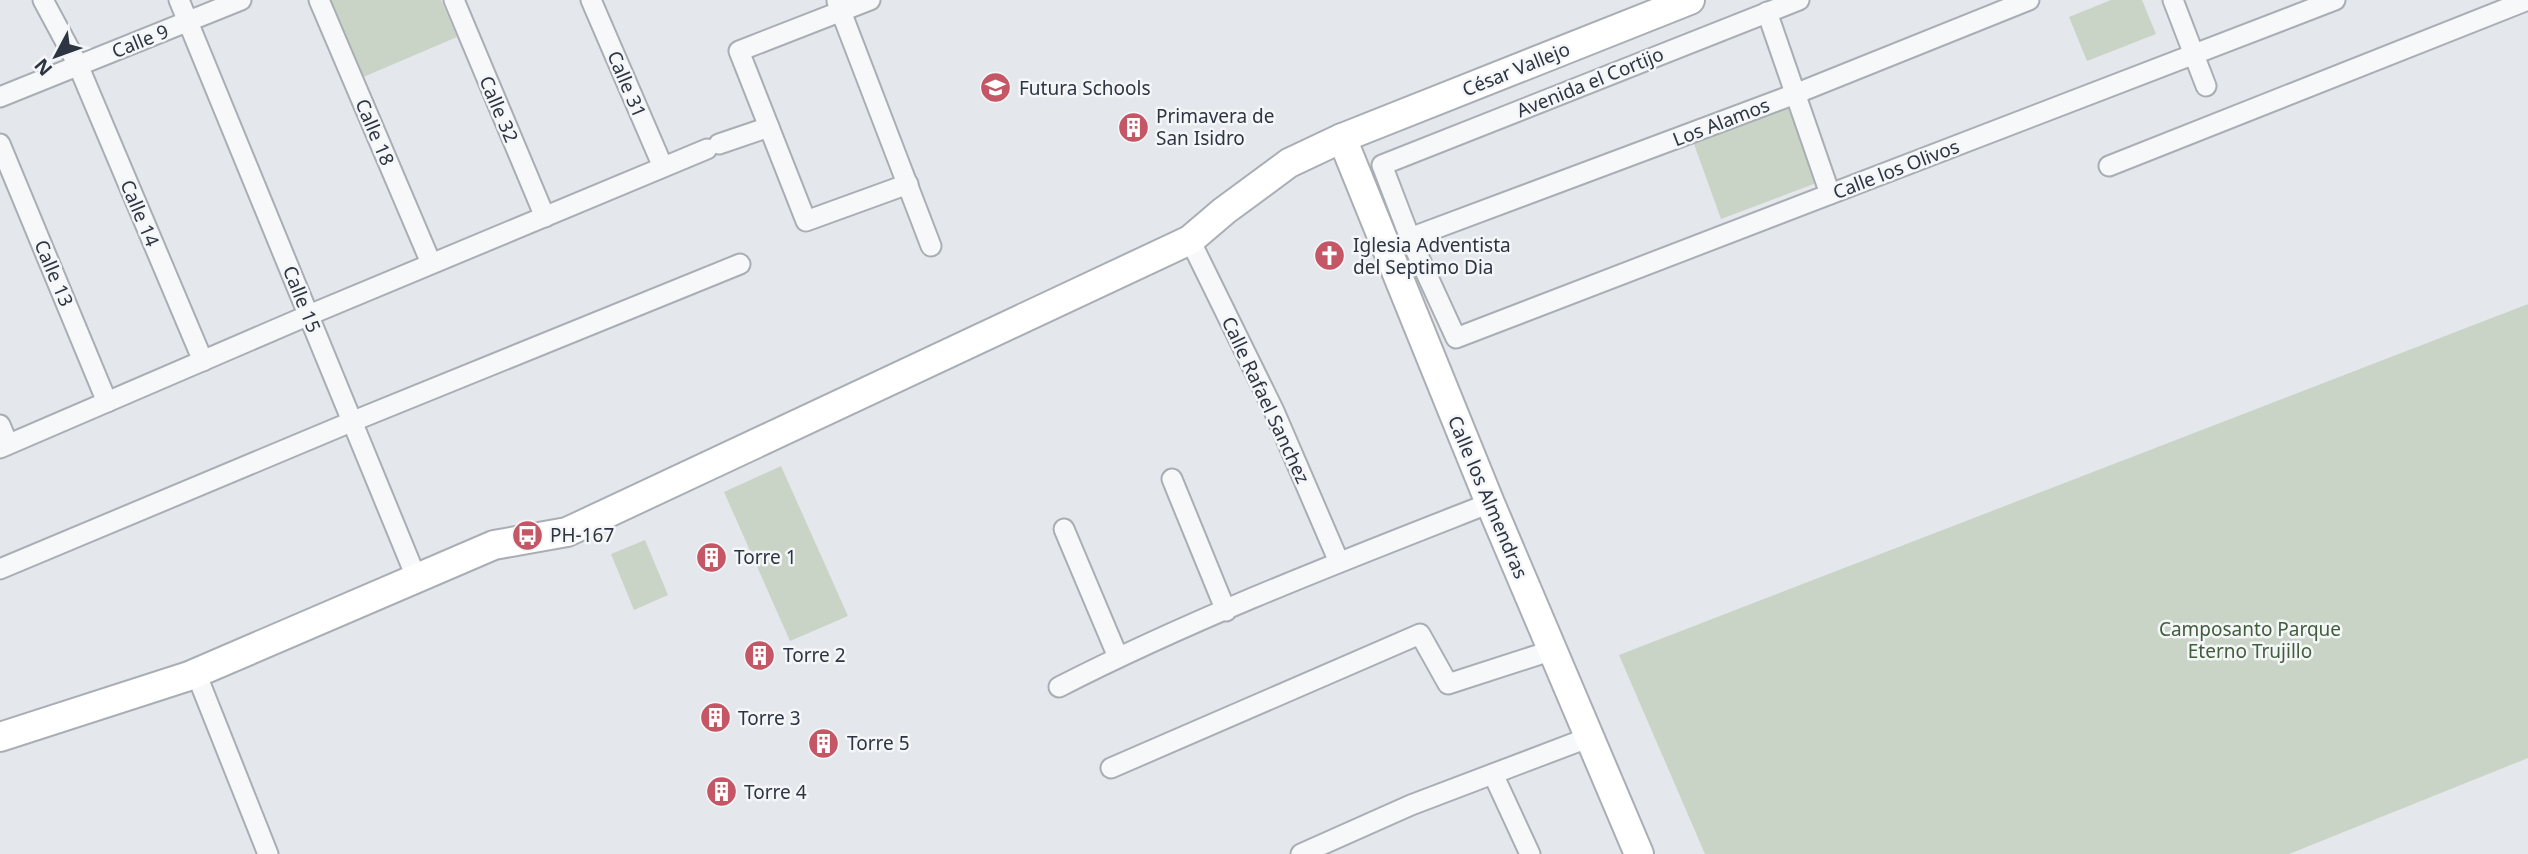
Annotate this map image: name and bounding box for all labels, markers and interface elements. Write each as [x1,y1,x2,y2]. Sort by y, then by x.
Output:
street label: Calle 9 [108,18,172,64]
north arrow [21,21,91,91]
street label: César Vallejo [1458,36,1574,102]
street label: Avenida el Cortijo [1513,41,1667,123]
street label: Calle 31 [601,47,653,121]
text: N [28,53,58,82]
school or university icon: Futura Schools [979,71,1013,105]
street label: Calle 32 [473,72,525,146]
place label: Futura Schools [1019,75,1151,101]
street label: Los Alamos [1669,92,1773,152]
street label: Calle 18 [349,95,401,169]
place label: Primavera de San Isidro [1156,103,1275,151]
building icon: Primavera de San Isidro [1116,110,1150,144]
street label: Calle los Olivos [1829,133,1963,205]
street label: Calle 14 [114,176,166,250]
place label: Iglesia Adventista del Septimo Dia [1353,232,1511,280]
street label: Calle 13 [28,236,80,310]
church icon: Iglesia Adventista del Septimo Dia [1313,239,1347,273]
street label: Calle 15 [277,262,327,336]
street label: Calle Rafael Sanchez [1216,312,1316,488]
street label: Calle los Almendras [1442,411,1534,583]
bus stop icon: PH-167 [510,518,544,552]
place label: PH-167 [550,522,614,548]
building icon: Torre 1 [694,540,728,574]
place label: Torre 1 [734,544,797,570]
park label: Camposanto Parque Eterno Trujillo [2159,616,2341,664]
building icon: Torre 2 [743,638,777,672]
place label: Torre 2 [783,642,846,668]
building icon: Torre 3 [698,701,732,735]
place label: Torre 3 [738,705,801,731]
building icon: Torre 5 [807,726,841,760]
place label: Torre 5 [847,730,910,756]
building icon: Torre 4 [704,775,738,809]
place label: Torre 4 [744,779,807,805]

